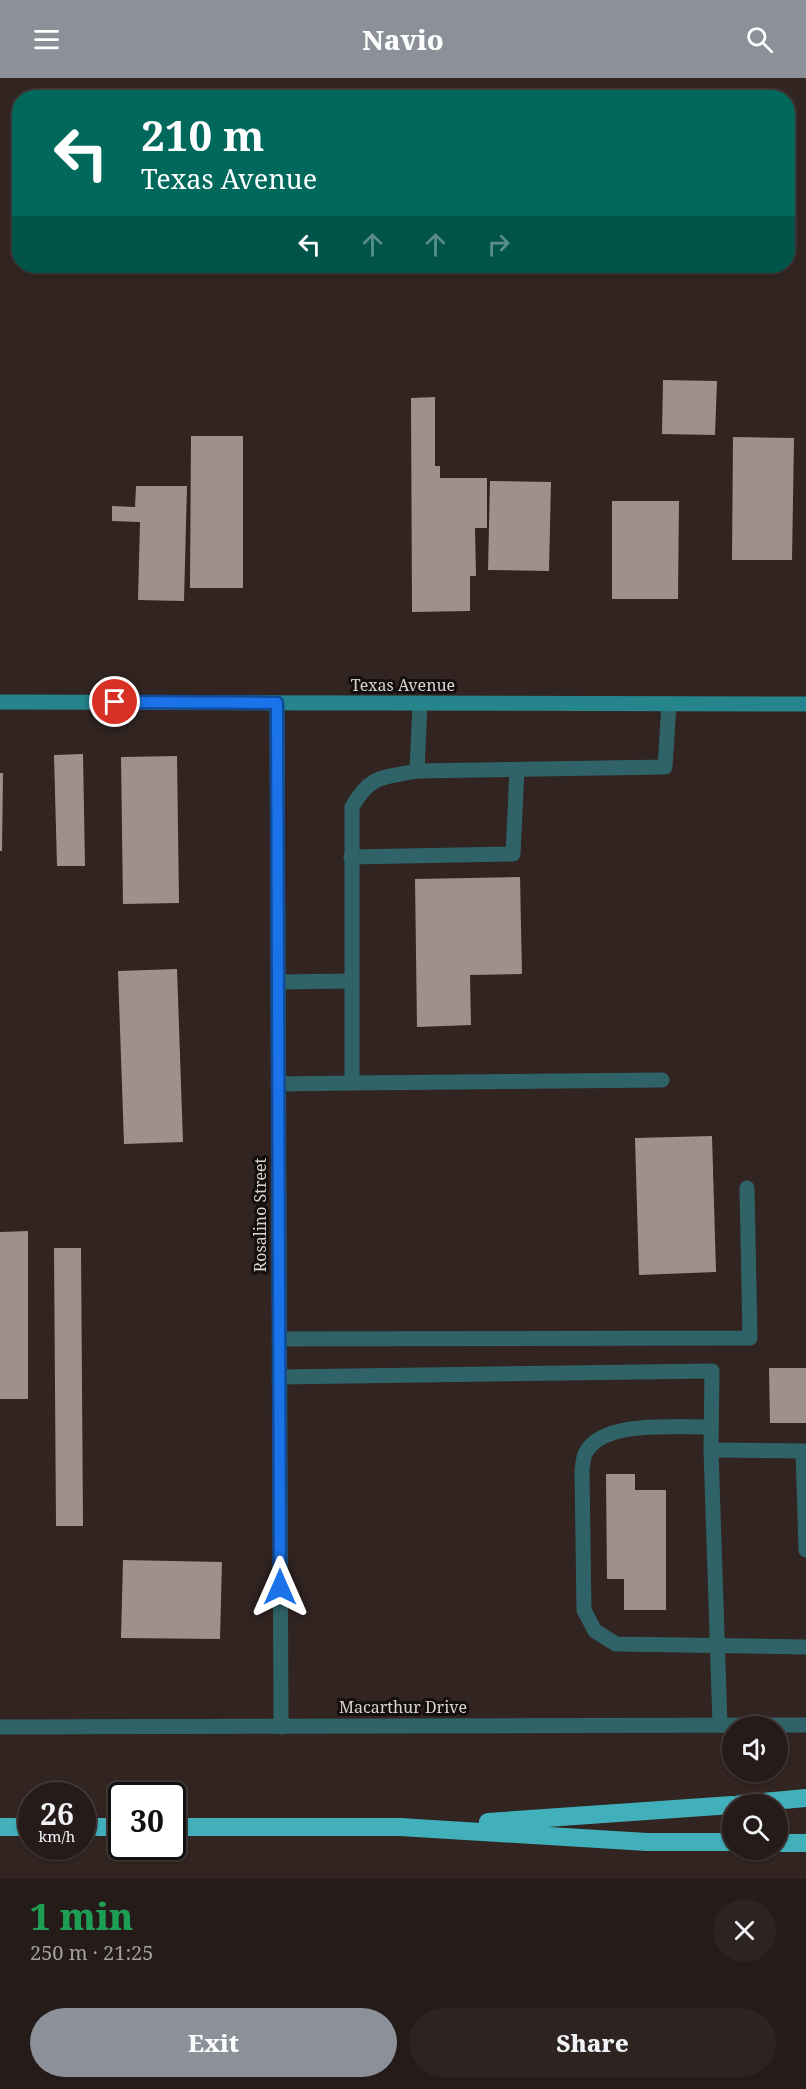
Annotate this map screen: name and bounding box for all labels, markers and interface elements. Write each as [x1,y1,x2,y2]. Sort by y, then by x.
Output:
text: Navio [362,21,444,58]
icon: menu [30,23,63,56]
icon: search [743,23,776,56]
text: 210 m [141,106,265,163]
icon: left [42,114,120,192]
text: Texas Avenue [141,160,317,197]
icon: left [293,228,326,261]
icon: ahead [356,228,389,261]
icon: ahead [419,228,452,261]
icon: right [482,228,515,261]
street label: Texas Avenue [351,674,455,696]
pin [89,676,140,727]
icon: arrive [98,685,131,718]
street label: Rosalino Street [249,1157,271,1272]
position arrow [248,1555,312,1619]
street label: Macarthur Drive [339,1696,467,1718]
map controls [722,1716,788,1860]
button: sound [722,1716,788,1782]
speed limit sign: 30 [108,1782,186,1860]
text: 26 [40,1793,74,1834]
button: search [722,1794,788,1860]
text: km/h [39,1826,75,1846]
text: 1 min [30,1892,133,1941]
button: close [713,1899,776,1962]
text: 250 m · 21:25 [30,1939,153,1966]
button: Exit [30,2008,397,2077]
button: Share [409,2008,776,2077]

